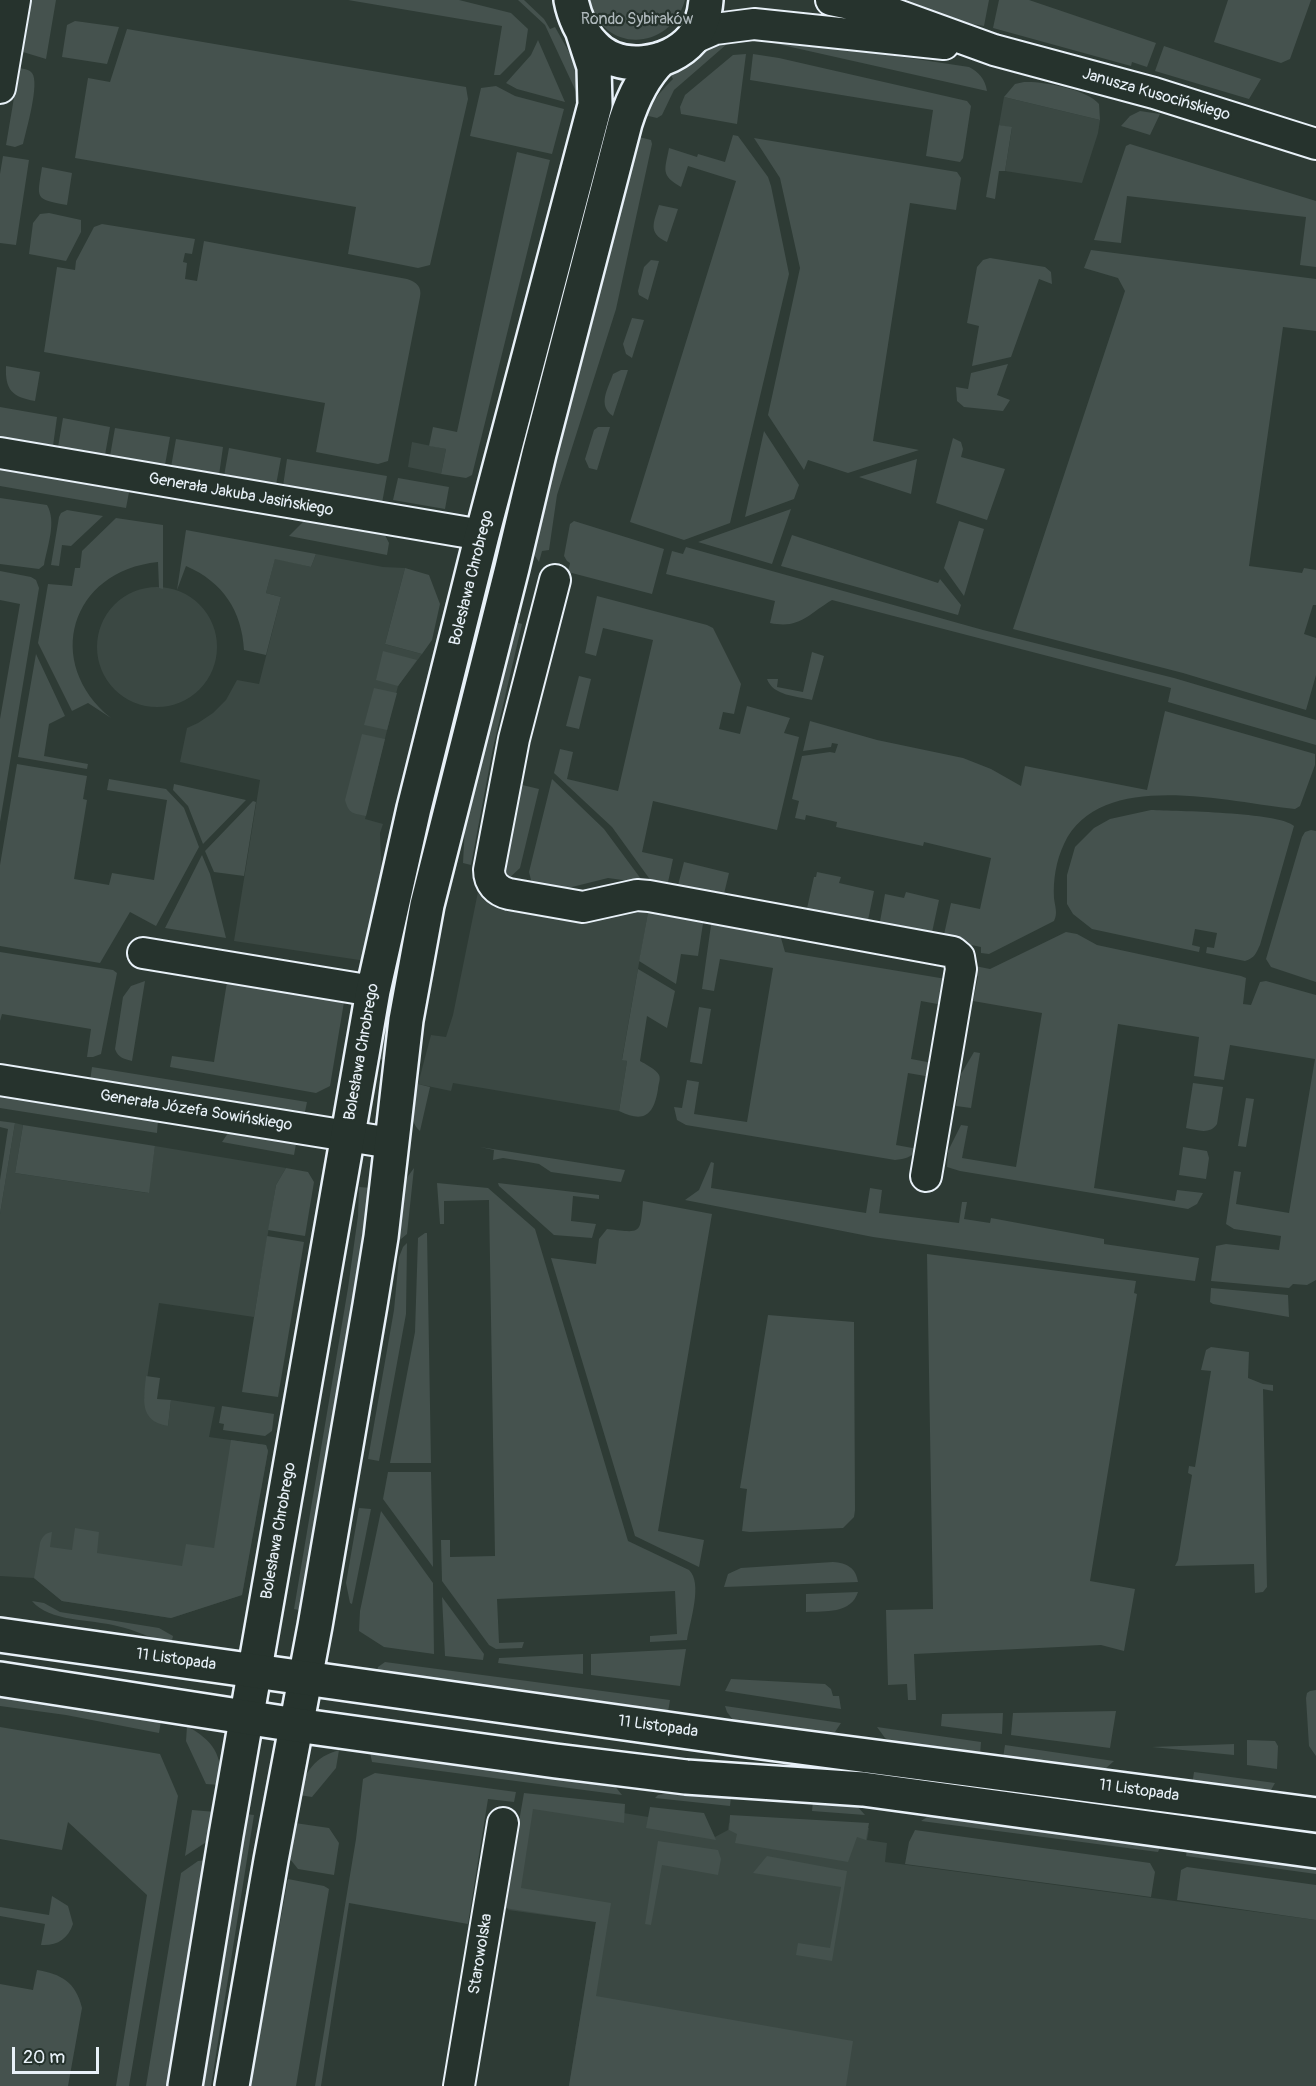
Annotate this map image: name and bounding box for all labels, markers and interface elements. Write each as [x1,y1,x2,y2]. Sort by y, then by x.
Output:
park label: Rondo Sybiraków [581,10,693,30]
street label: Janusza Kusocińskiego [1080,65,1232,125]
street label: Generała Jakuba Jasińskiego [147,469,335,521]
street label: Bolesława Chrobrego [446,508,498,648]
street label: Bolesława Chrobrego [341,982,383,1122]
street label: Generała Józefa Sowińskiego [99,1086,293,1136]
street label: Bolesława Chrobrego [258,1461,300,1601]
street label: 11 Listopada [135,1645,217,1675]
street label: 11 Listopada [617,1712,699,1742]
street label: 11 Listopada [1098,1776,1180,1806]
street label: Starowolska [465,1912,497,1996]
scale bar [15,2035,102,2073]
text: 20 m [23,2046,65,2069]

